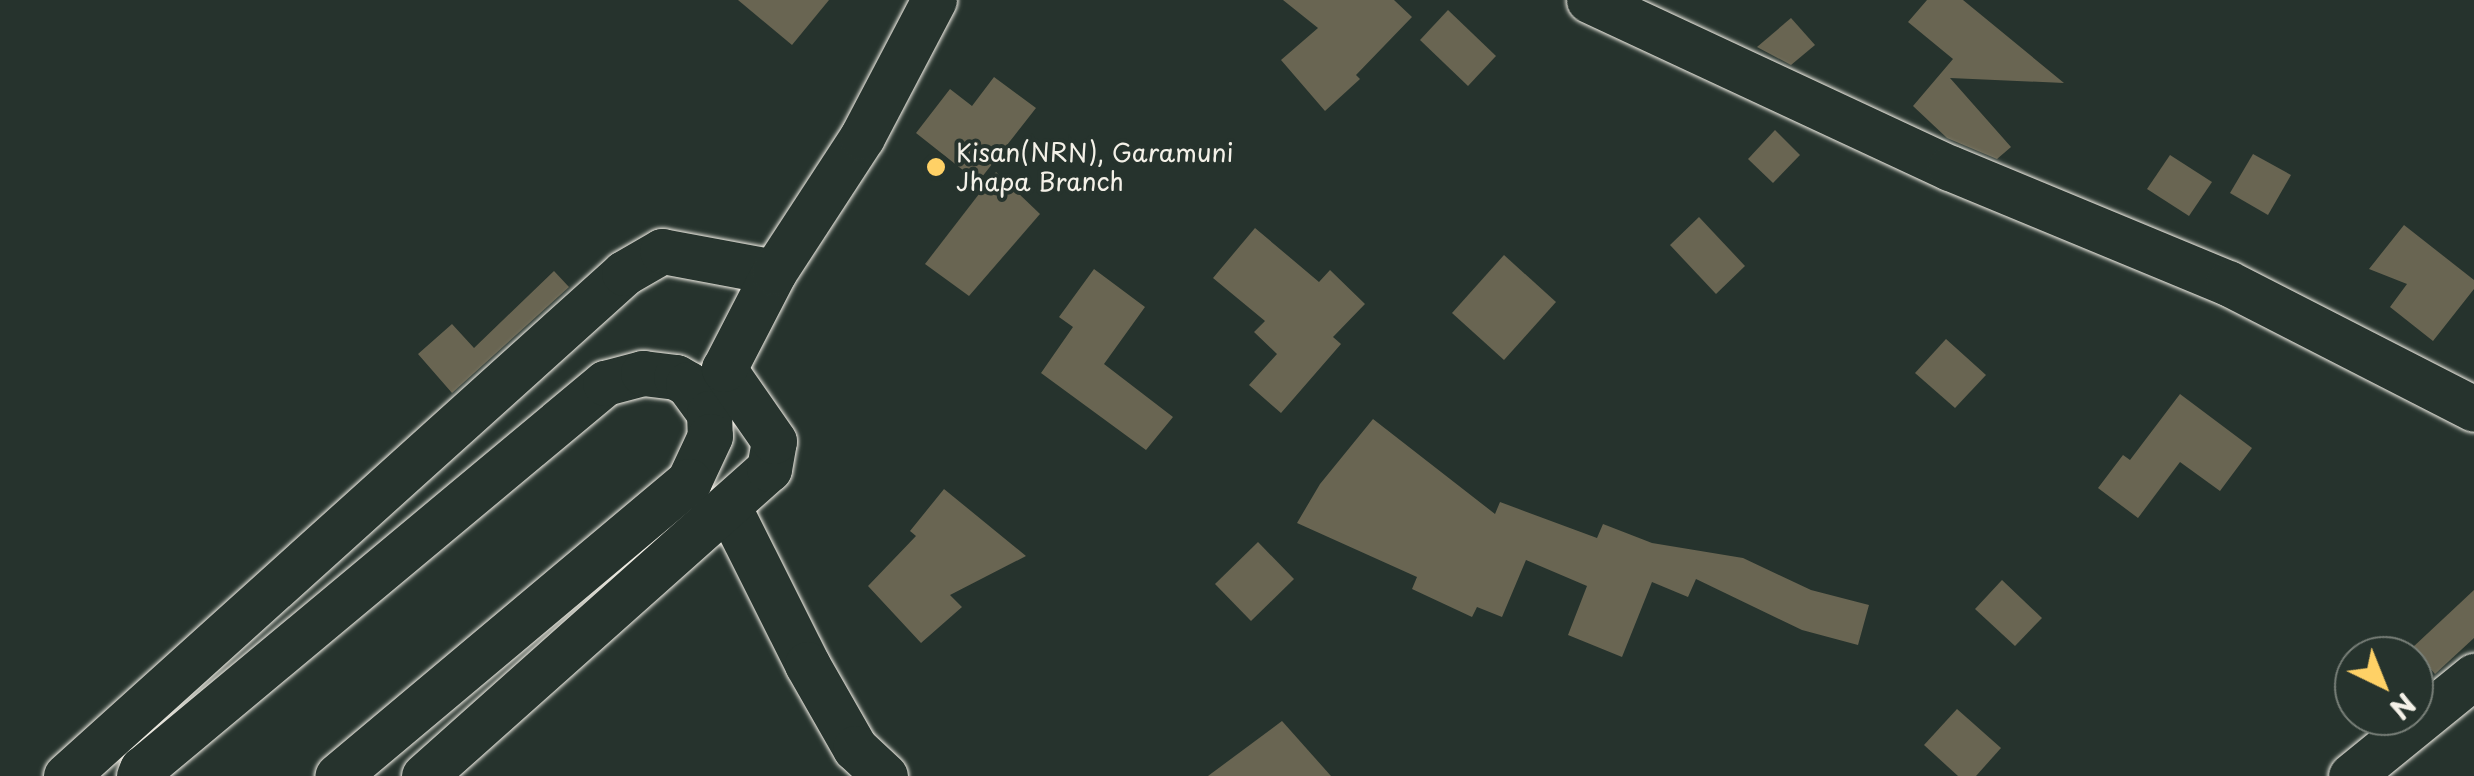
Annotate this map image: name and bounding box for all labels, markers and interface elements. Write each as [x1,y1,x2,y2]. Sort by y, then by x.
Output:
place label: Kisan(NRN), Garamuni Jhapa Branch [956,138,1234,197]
marker: Kisan(NRN), Garamuni Jhapa Branch [925,156,947,178]
north arrow [2334,636,2434,736]
text: N [2381,684,2426,730]

